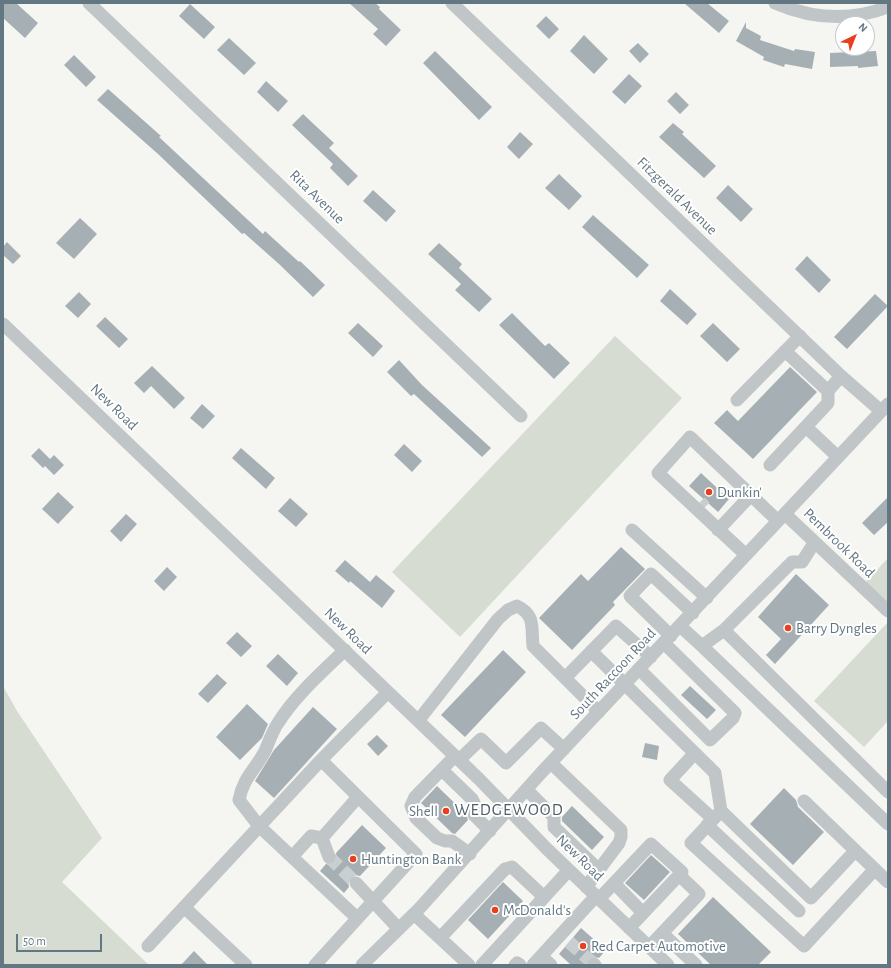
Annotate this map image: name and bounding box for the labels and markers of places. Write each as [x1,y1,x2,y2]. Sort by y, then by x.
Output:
place label: Dunkin' [717,483,762,501]
marker: Dunkin' [704,487,714,497]
place label: Barry Dyngles [796,619,877,637]
marker: Barry Dyngles [783,623,793,633]
place label: Shell [409,802,438,820]
marker: Shell [441,806,451,816]
place label: Huntington Bank [361,850,461,868]
marker: Huntington Bank [348,854,358,864]
place label: McDonald's [503,901,571,919]
marker: McDonald's [490,905,500,915]
place label: Red Carpet Automotive [591,937,726,955]
marker: Red Carpet Automotive [578,941,588,951]

